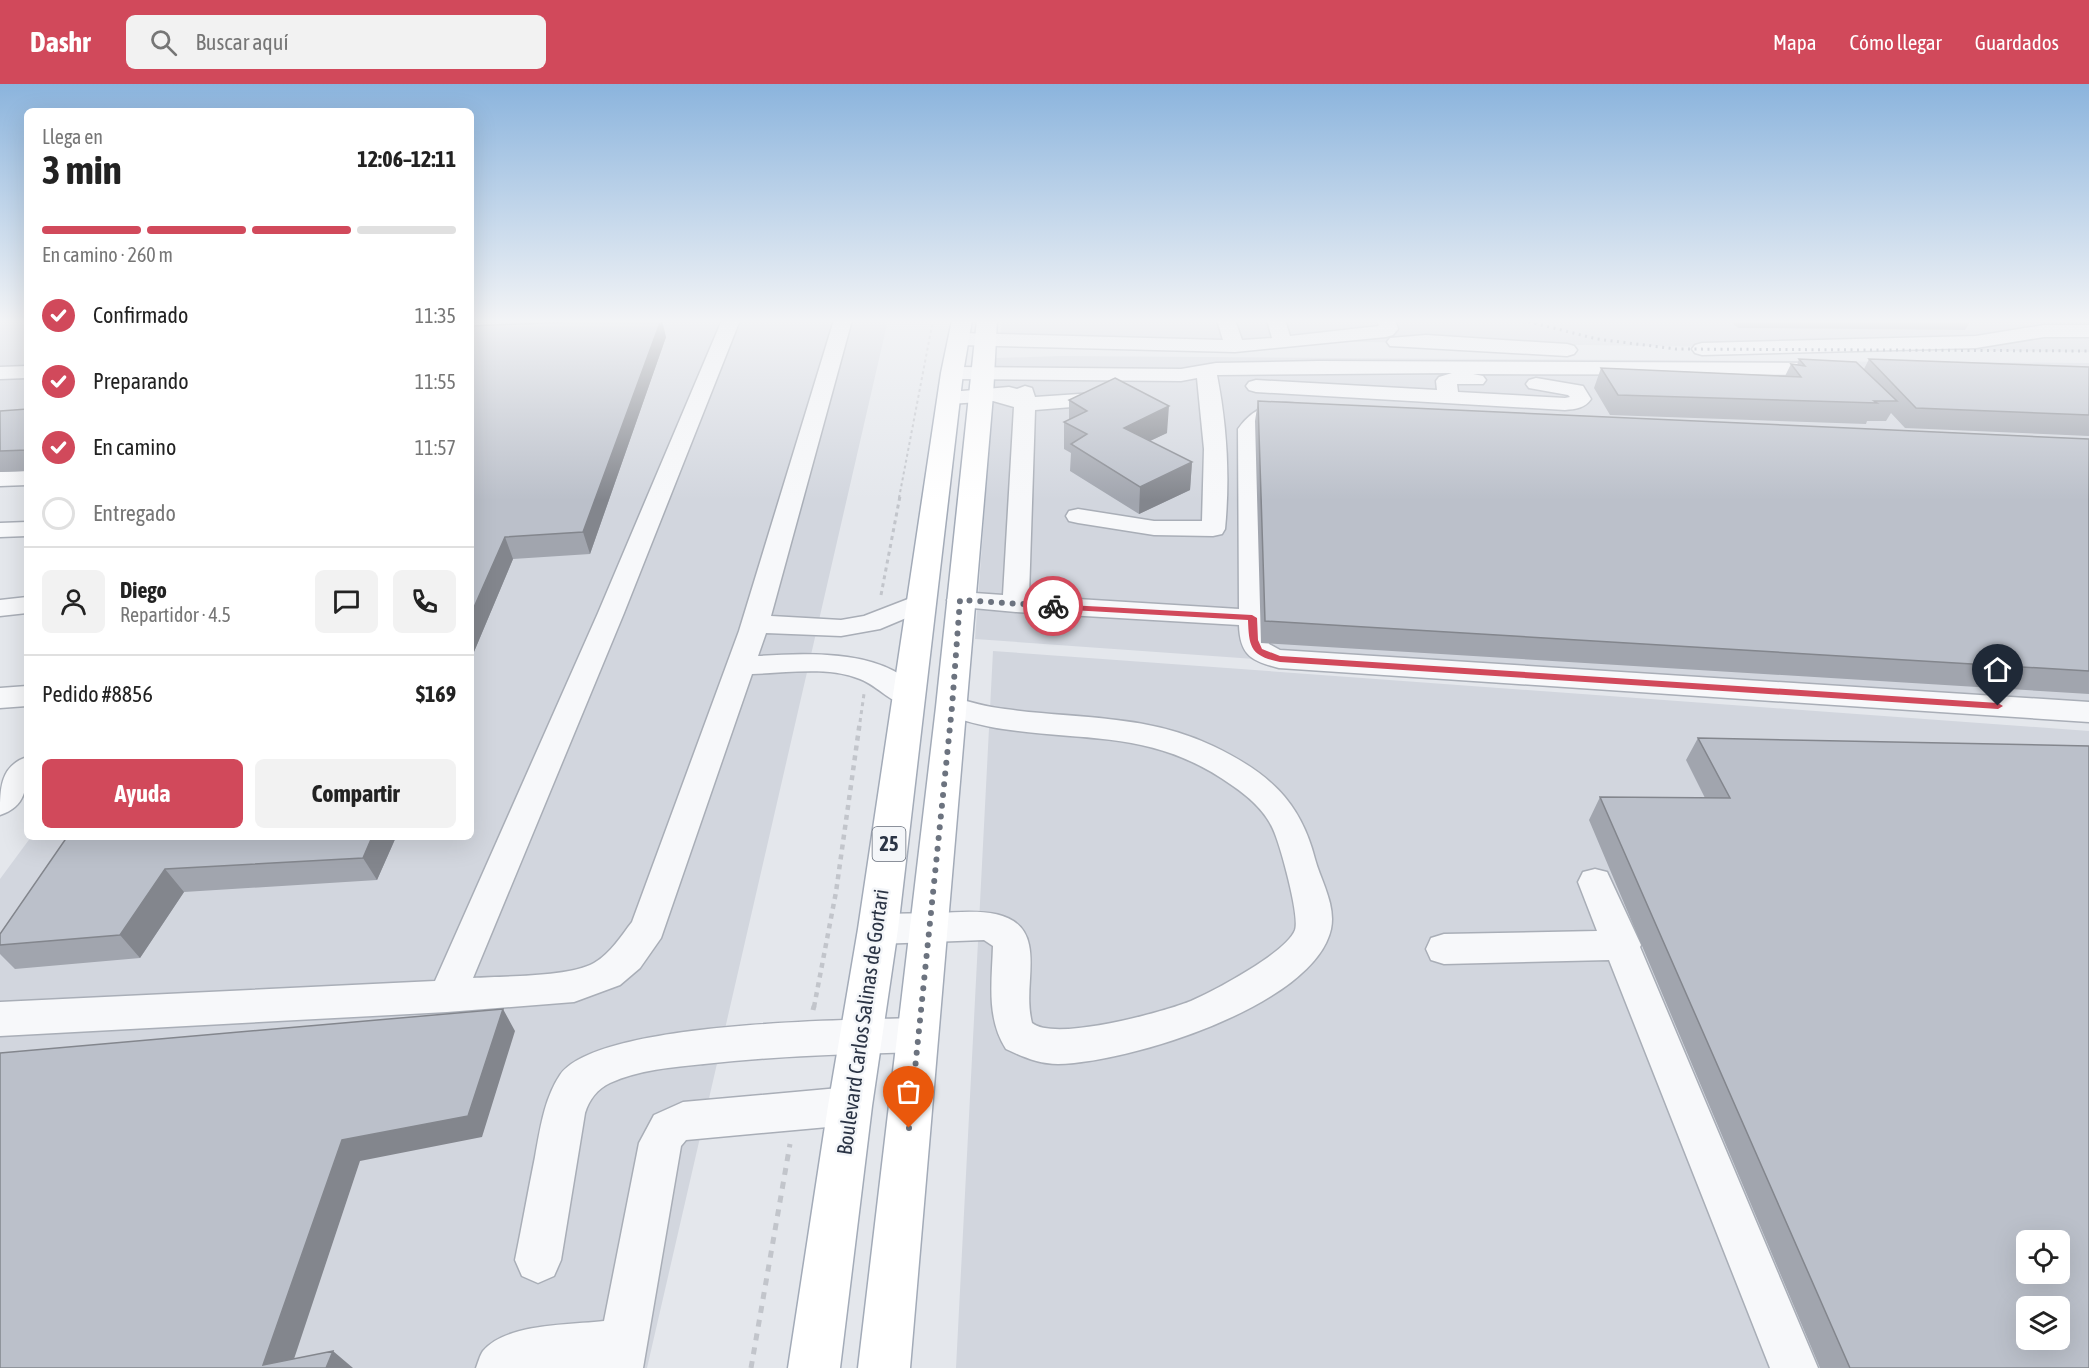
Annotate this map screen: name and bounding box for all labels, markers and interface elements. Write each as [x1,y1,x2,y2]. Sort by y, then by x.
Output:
search box [126,15,546,69]
text: Dashr [30,26,90,58]
icon: search [147,26,180,59]
text: Buscar aquí [195,29,288,55]
text: Mapa [1773,30,1817,54]
text: Cómo llegar [1850,30,1942,54]
text: Guardados [1975,30,2059,54]
text: Llega en [42,125,103,148]
text: 12:06–12:11 [357,146,456,172]
text: 3 min [42,148,122,192]
text: En camino · 260 m [42,243,173,266]
icon: check [42,299,75,332]
text: Confirmado [93,302,188,328]
text: 11:35 [415,304,456,327]
icon: check [42,365,75,398]
text: Preparando [93,368,189,394]
text: 11:55 [415,370,456,393]
icon: check [42,431,75,464]
text: En camino [93,434,176,460]
text: 11:57 [415,436,456,459]
text: Entregado [93,500,176,526]
button: person [42,570,105,633]
button: chat [315,570,378,633]
button: phone [393,570,456,633]
courier [1023,576,1083,636]
text: Diego [120,577,167,603]
icon: bike [1037,590,1070,623]
text: Repartidor · 4.5 [120,603,231,626]
pin [1972,644,2023,706]
icon: home [1981,653,2014,686]
text: Pedido #8856 [42,681,153,707]
text: $169 [416,681,456,707]
button: Ayuda [42,759,243,828]
button: Compartir [255,759,456,828]
road number: 25 [872,827,906,861]
street label: Boulevard Carlos Salinas de Gortari [831,887,893,1156]
pin [883,1066,934,1128]
icon: bag [892,1075,925,1108]
map controls [2016,1230,2070,1350]
button: locate [2016,1230,2070,1284]
button: layers [2016,1296,2070,1350]

